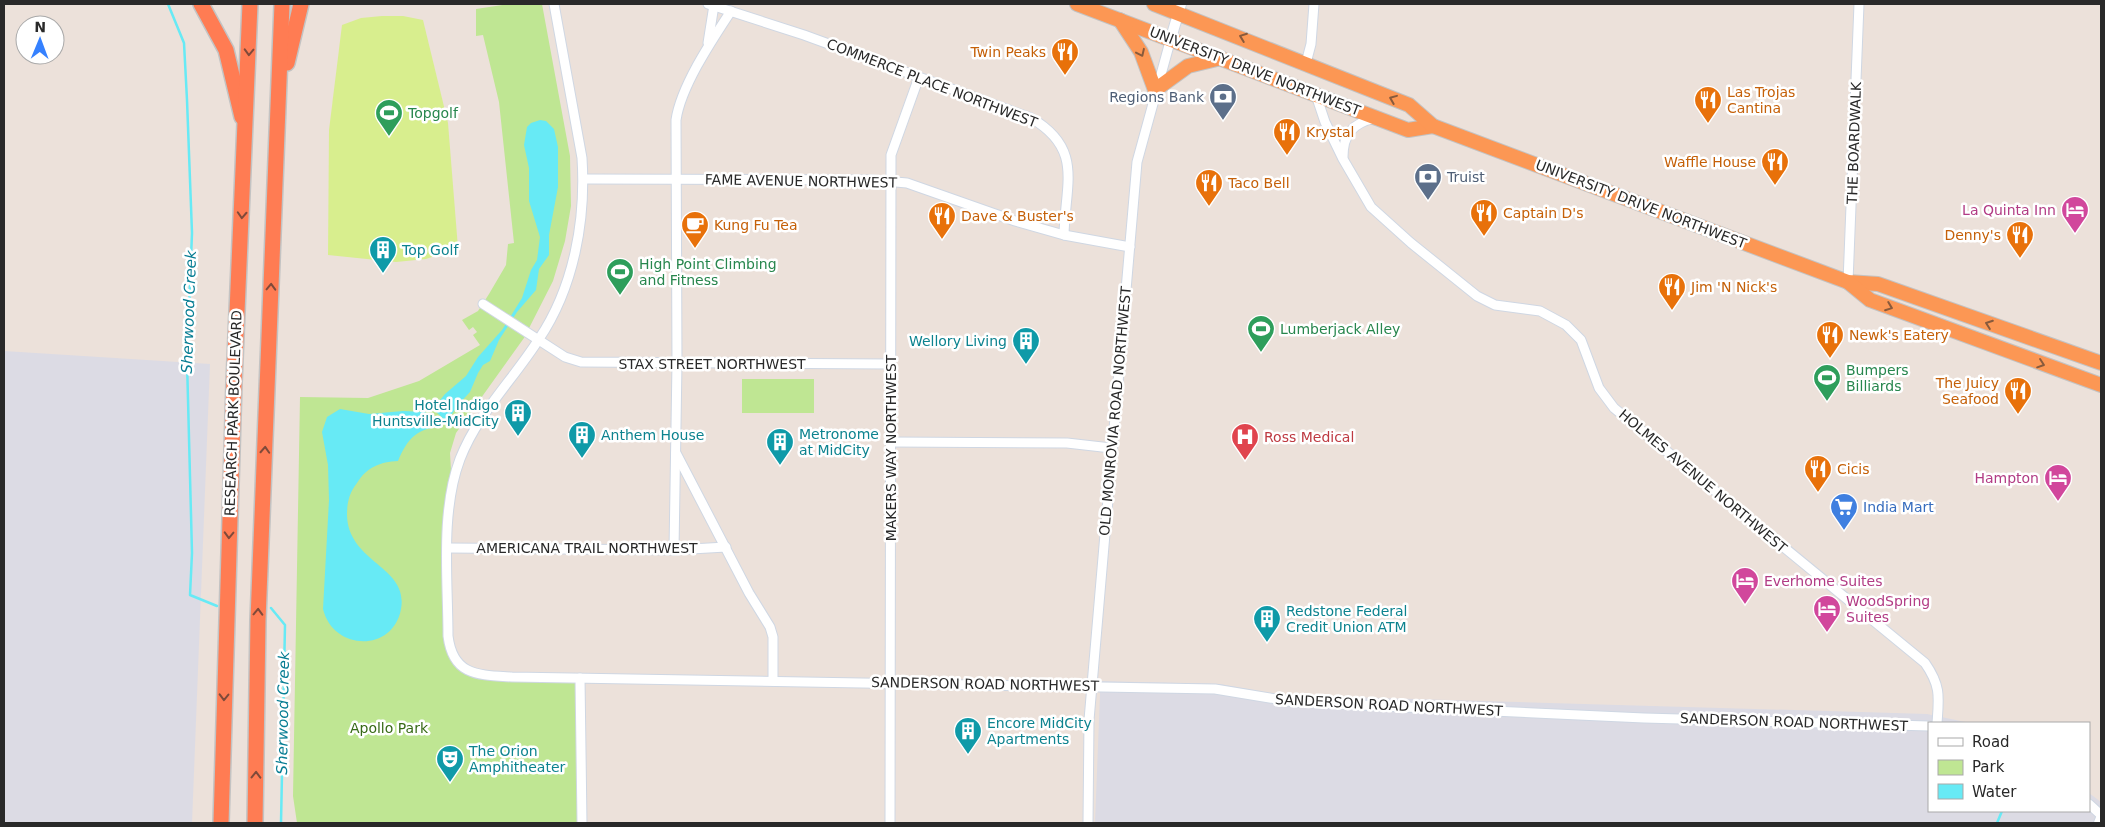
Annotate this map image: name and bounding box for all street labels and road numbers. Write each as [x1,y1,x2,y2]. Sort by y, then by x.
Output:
street label: UNIVERSITY DRIVE NORTHWEST [1147,23,1363,119]
street label: COMMERCE PLACE NORTHWEST [824,35,1040,131]
street label: THE BOARDWALK [1844,81,1864,205]
street label: UNIVERSITY DRIVE NORTHWEST [1533,156,1749,252]
street label: FAME AVENUE NORTHWEST [705,171,898,191]
street label: OLD MONROVIA ROAD NORTHWEST [1096,285,1134,537]
street label: RESEARCH PARK BOULEVARD [221,310,245,516]
street label: MAKERS WAY NORTHWEST [883,354,899,541]
street label: STAX STREET NORTHWEST [618,356,806,372]
street label: HOLMES AVENUE NORTHWEST [1616,406,1791,556]
street label: AMERICANA TRAIL NORTHWEST [476,540,698,556]
street label: SANDERSON ROAD NORTHWEST [871,674,1100,694]
street label: SANDERSON ROAD NORTHWEST [1275,691,1504,719]
street label: SANDERSON ROAD NORTHWEST [1680,710,1909,734]

